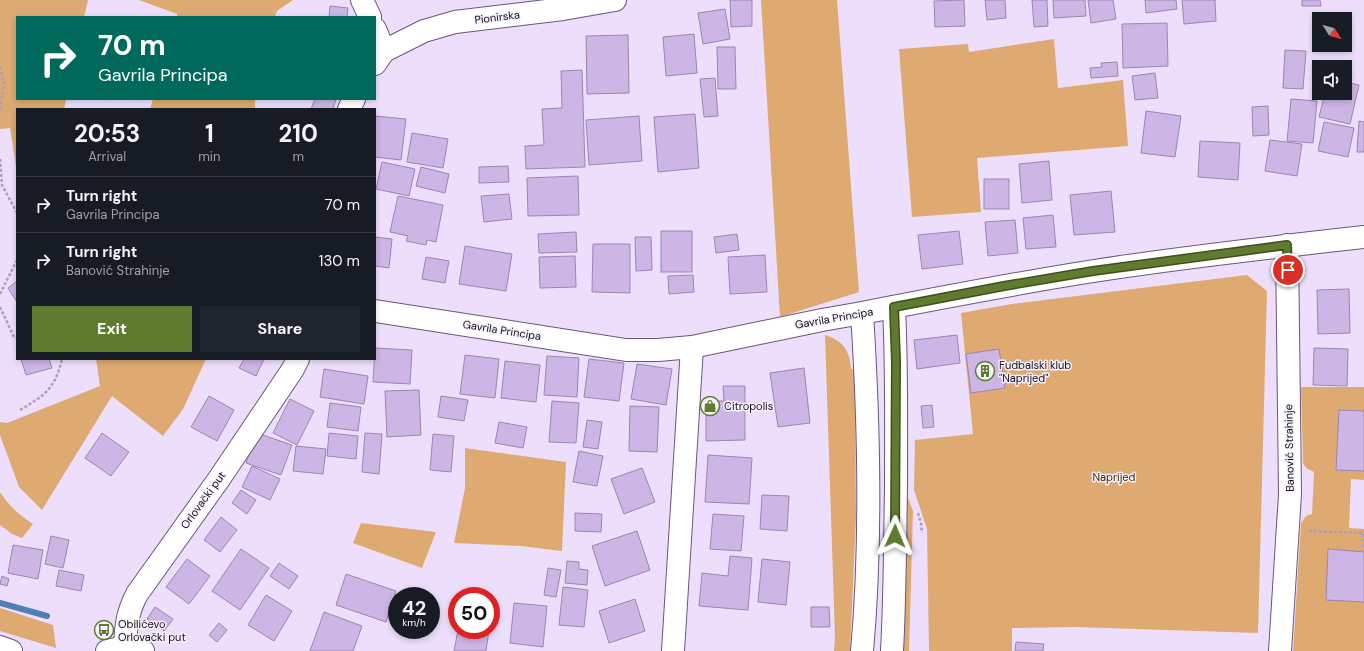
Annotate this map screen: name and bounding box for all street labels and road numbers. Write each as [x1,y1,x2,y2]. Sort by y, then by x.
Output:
street label: Pionirska [474,7,520,27]
street label: Gavrila Principa [794,304,874,332]
street label: Gavrila Principa [462,317,542,343]
street label: Banović Strahinje [1281,404,1297,492]
street label: Orlovački put [177,468,229,532]

